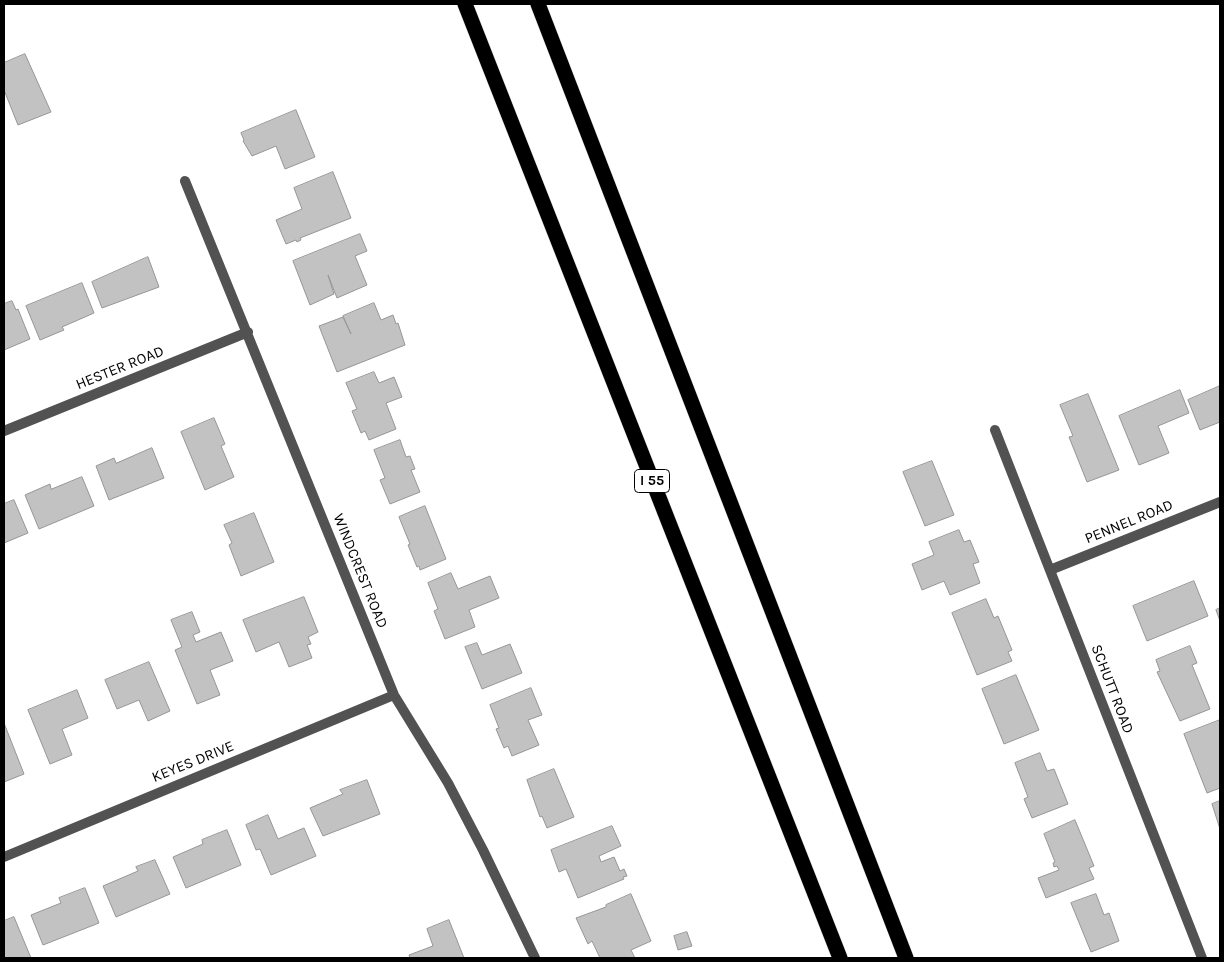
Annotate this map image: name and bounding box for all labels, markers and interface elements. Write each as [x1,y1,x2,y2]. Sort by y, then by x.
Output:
street label: HESTER ROAD [73,342,167,394]
road number: I 55 [634,470,670,492]
street label: PENNEL ROAD [1082,496,1176,548]
street label: WINDCREST ROAD [329,511,391,631]
street label: SCHUTT ROAD [1087,642,1137,736]
street label: KEYES DRIVE [149,737,237,787]

